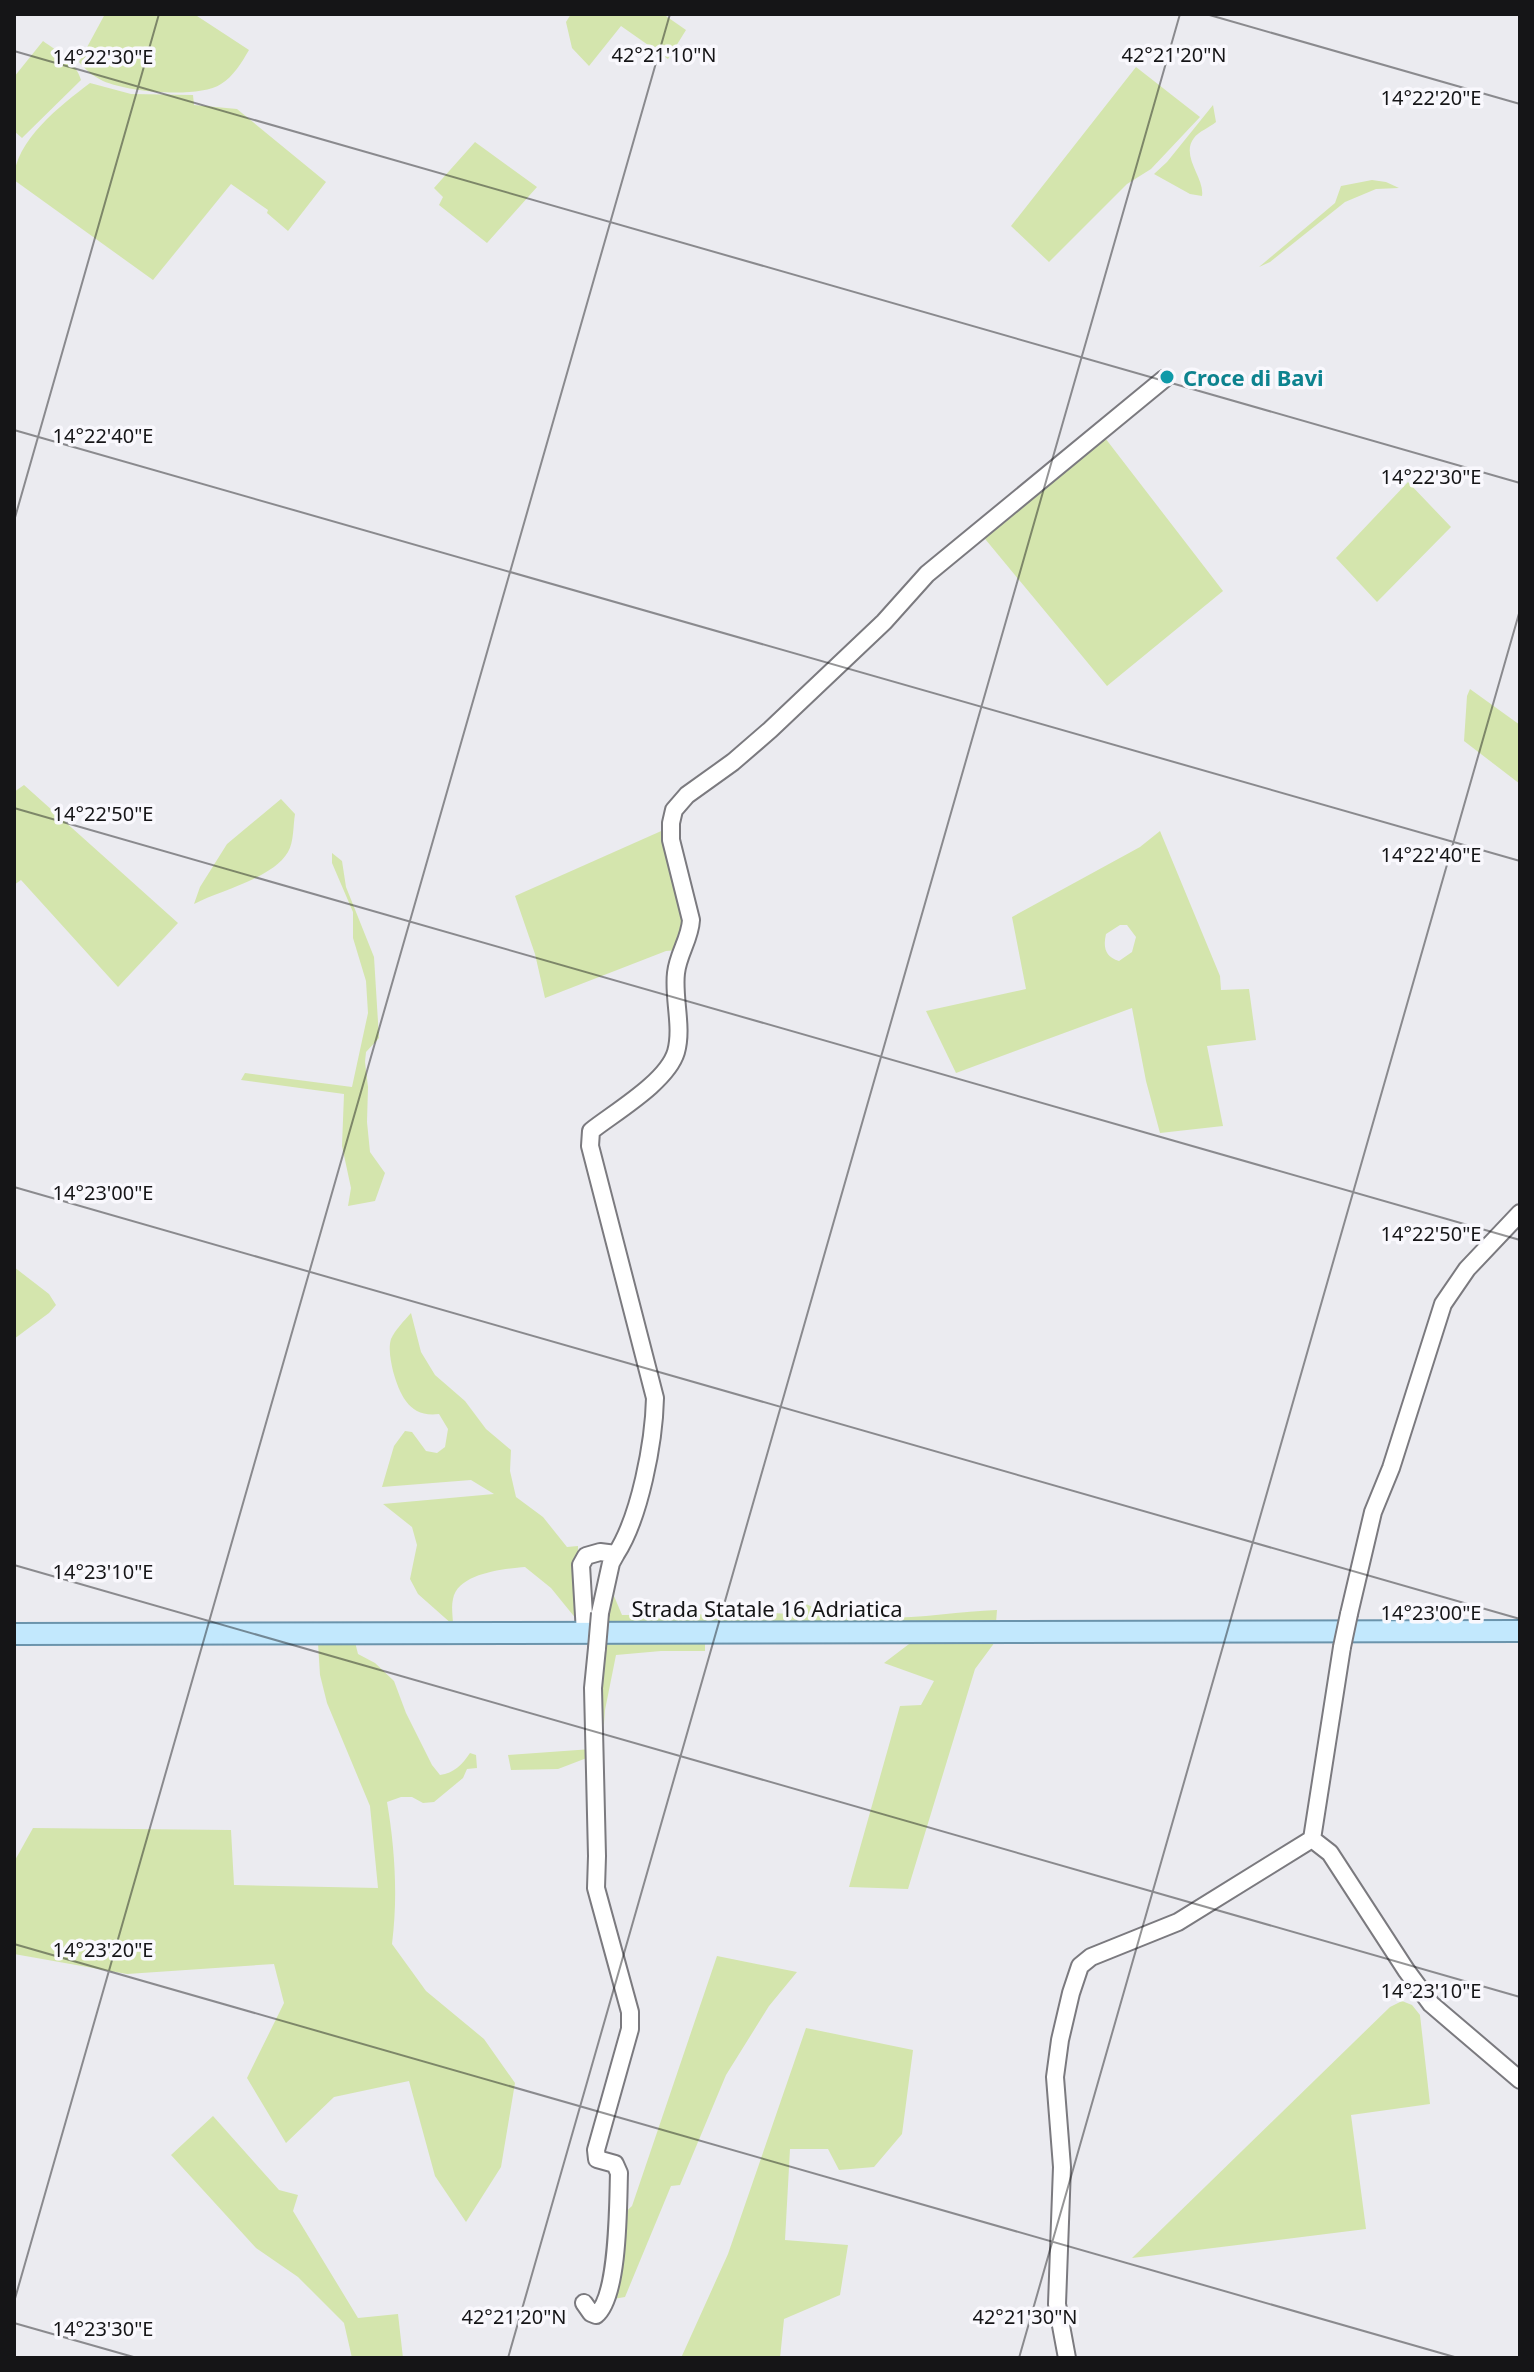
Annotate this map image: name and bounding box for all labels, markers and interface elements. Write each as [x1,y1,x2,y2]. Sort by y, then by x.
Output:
text: 42°21'10"N [611,41,717,68]
text: 42°21'20"N [1121,41,1227,68]
text: 14°22'30"E [53,43,153,70]
text: 14°22'20"E [1381,84,1481,111]
place label: Croce di Bavi [1183,362,1324,392]
marker: Croce di Bavi [1158,368,1176,386]
text: 14°22'40"E [53,422,153,449]
text: 14°22'30"E [1381,463,1481,490]
text: 14°22'50"E [53,800,153,827]
text: 14°22'40"E [1381,841,1481,868]
text: 14°23'00"E [53,1179,153,1206]
text: 14°22'50"E [1381,1220,1481,1247]
text: 14°23'10"E [53,1558,153,1585]
street label: Strada Statale 16 Adriatica [631,1593,903,1623]
text: 14°23'00"E [1381,1599,1481,1626]
text: 14°23'20"E [53,1936,153,1963]
text: 14°23'10"E [1381,1977,1481,2004]
text: 42°21'20"N [461,2303,567,2330]
text: 42°21'30"N [972,2303,1078,2330]
text: 14°23'30"E [53,2315,153,2342]

